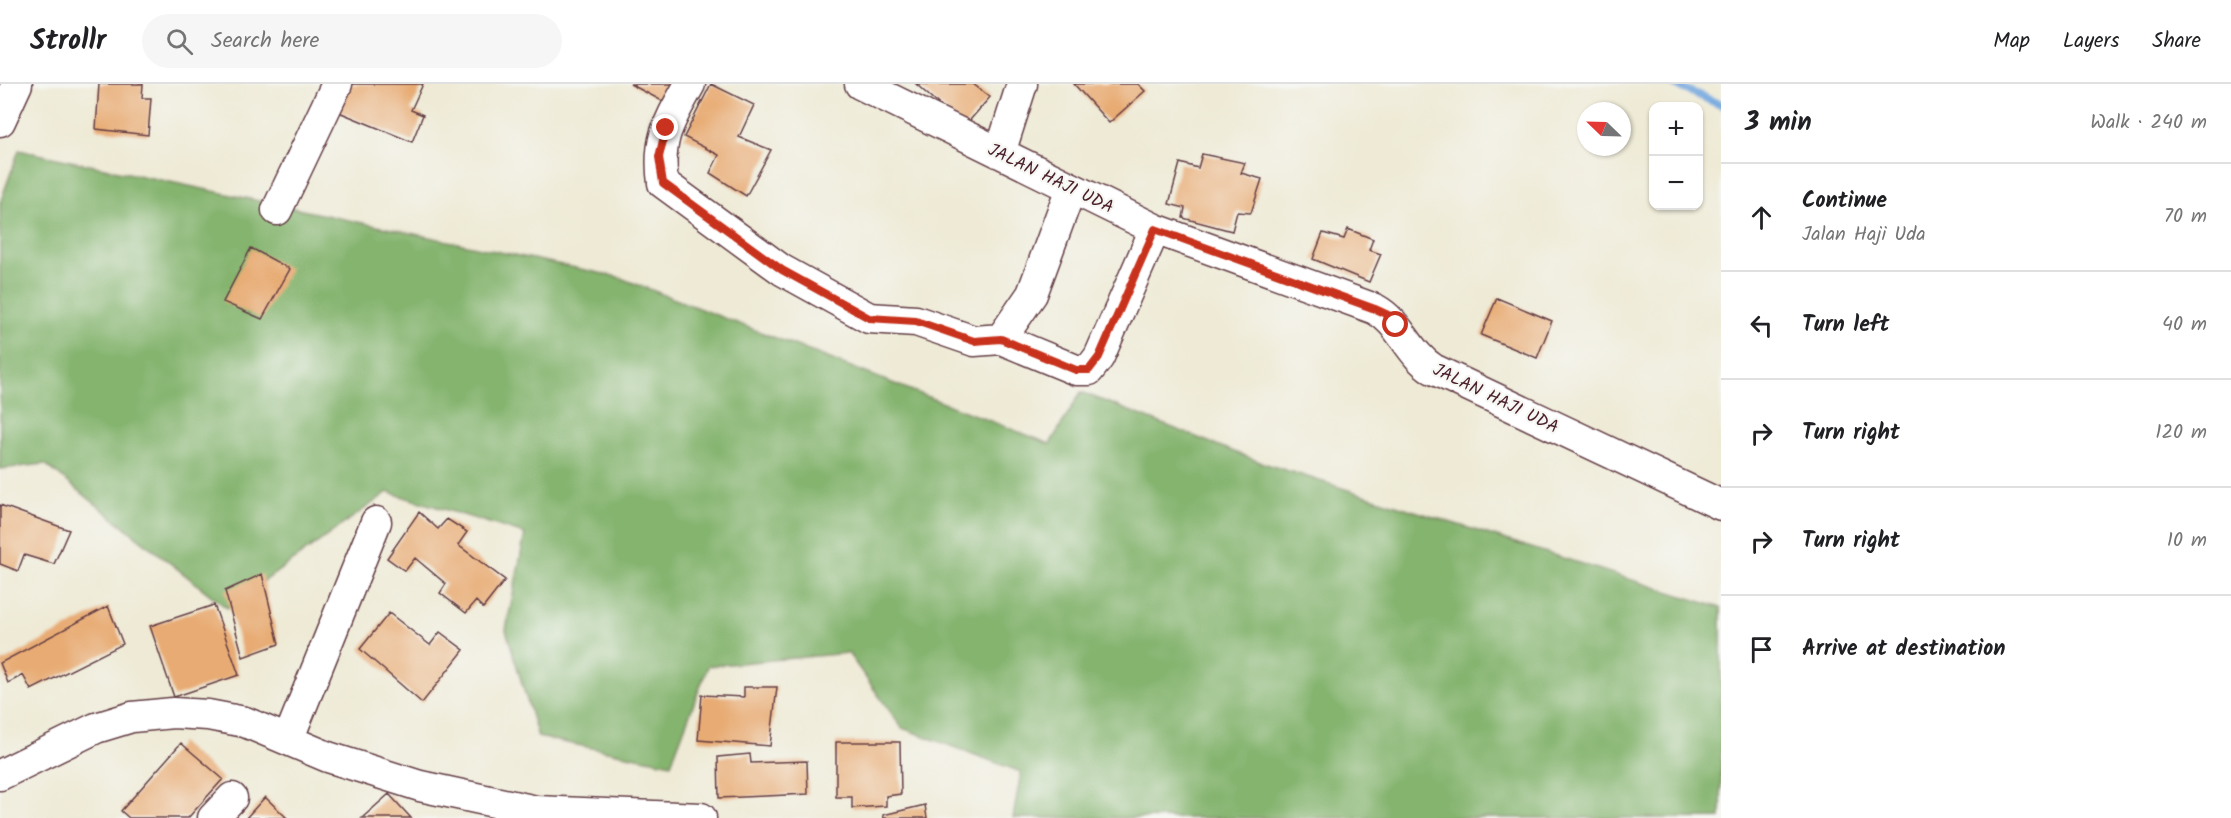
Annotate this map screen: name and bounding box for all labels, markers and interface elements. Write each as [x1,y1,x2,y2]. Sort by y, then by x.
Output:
search box [142,14,562,68]
text: Strollr [30,19,106,64]
text: Search here [211,24,320,59]
icon: search [163,25,196,58]
text: Map [1993,25,2030,58]
text: Layers [2063,25,2119,58]
text: Share [2152,25,2201,58]
north arrow [1577,102,1631,156]
map controls [1649,102,1703,210]
button: + [1649,102,1703,156]
text: 3 min [1745,102,1812,144]
text: Walk · 240 m [2090,107,2207,139]
route end [652,114,678,140]
street label: JALAN HAJI UDA [982,136,1118,222]
button: − [1649,156,1703,210]
text: Continue [1802,184,1887,219]
icon: ahead [1745,201,1778,234]
text: 70 m [2164,201,2207,233]
text: Jalan Haji Uda [1802,219,1926,251]
text: Turn left [1802,308,1889,343]
icon: left [1745,309,1778,342]
text: 40 m [2162,309,2207,341]
route start [1382,311,1408,337]
street label: JALAN HAJI UDA [1427,356,1563,442]
text: Turn right [1802,416,1900,451]
icon: right [1745,417,1778,450]
text: 120 m [2155,417,2207,449]
text: Turn right [1802,524,1900,559]
icon: right [1745,525,1778,558]
text: 10 m [2167,525,2207,557]
text: Arrive at destination [1802,632,2005,667]
icon: arrive [1745,633,1778,666]

